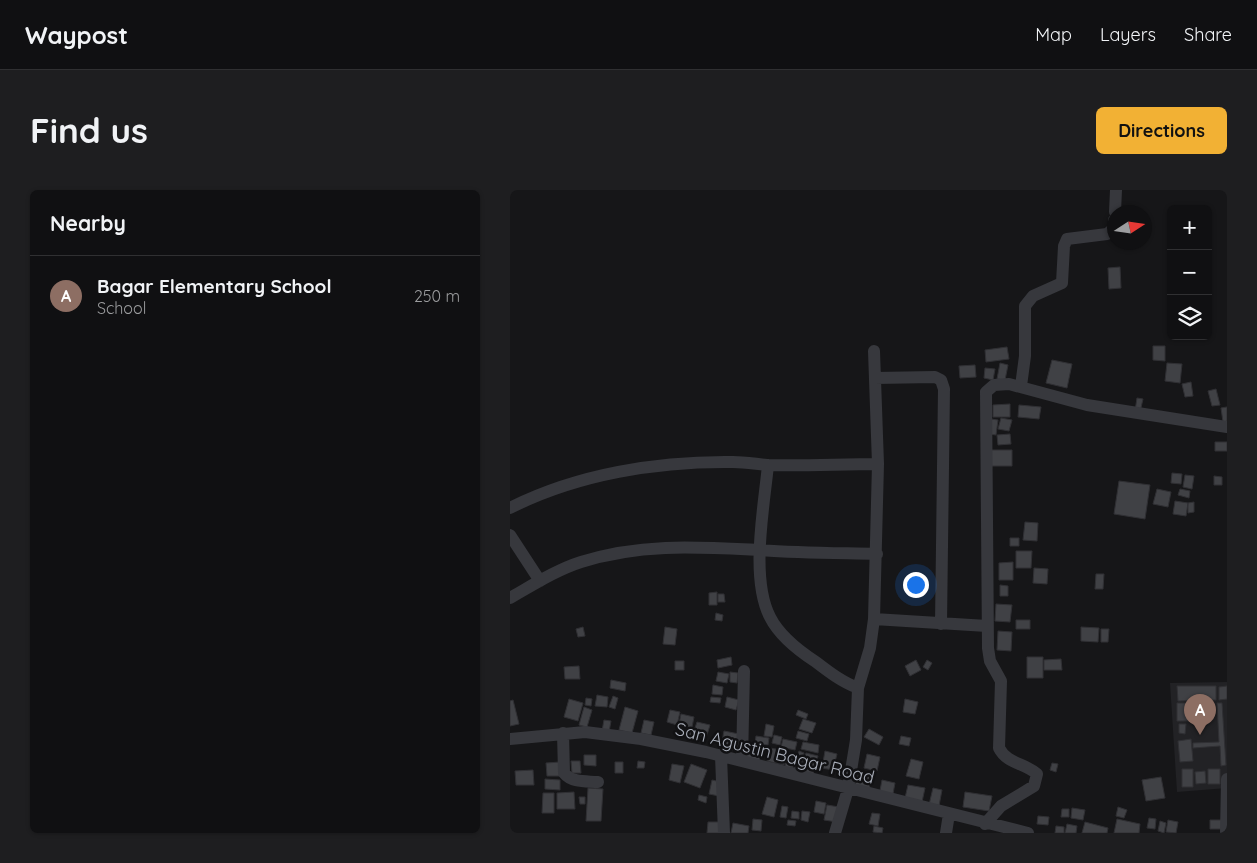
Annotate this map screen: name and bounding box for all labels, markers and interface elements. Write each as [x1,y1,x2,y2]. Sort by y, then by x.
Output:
text: Waypost [25,20,128,50]
text: Map [1035,23,1072,46]
text: Layers [1100,23,1156,46]
text: Share [1184,23,1232,46]
button: Directions [1096,107,1227,154]
text: Find us [30,108,148,152]
north arrow [1107,205,1152,250]
map controls [1167,205,1212,340]
button: + [1167,205,1212,250]
text: Nearby [50,210,126,236]
button: − [1167,250,1212,295]
text: Bagar Elementary School [97,274,332,298]
text: A [61,286,71,306]
text: 250 m [414,286,460,306]
button: layers [1167,295,1212,340]
text: School [97,298,146,318]
your location [903,572,929,598]
pin: A [1184,694,1216,735]
street label: San Agustin Bagar Road [673,717,877,789]

